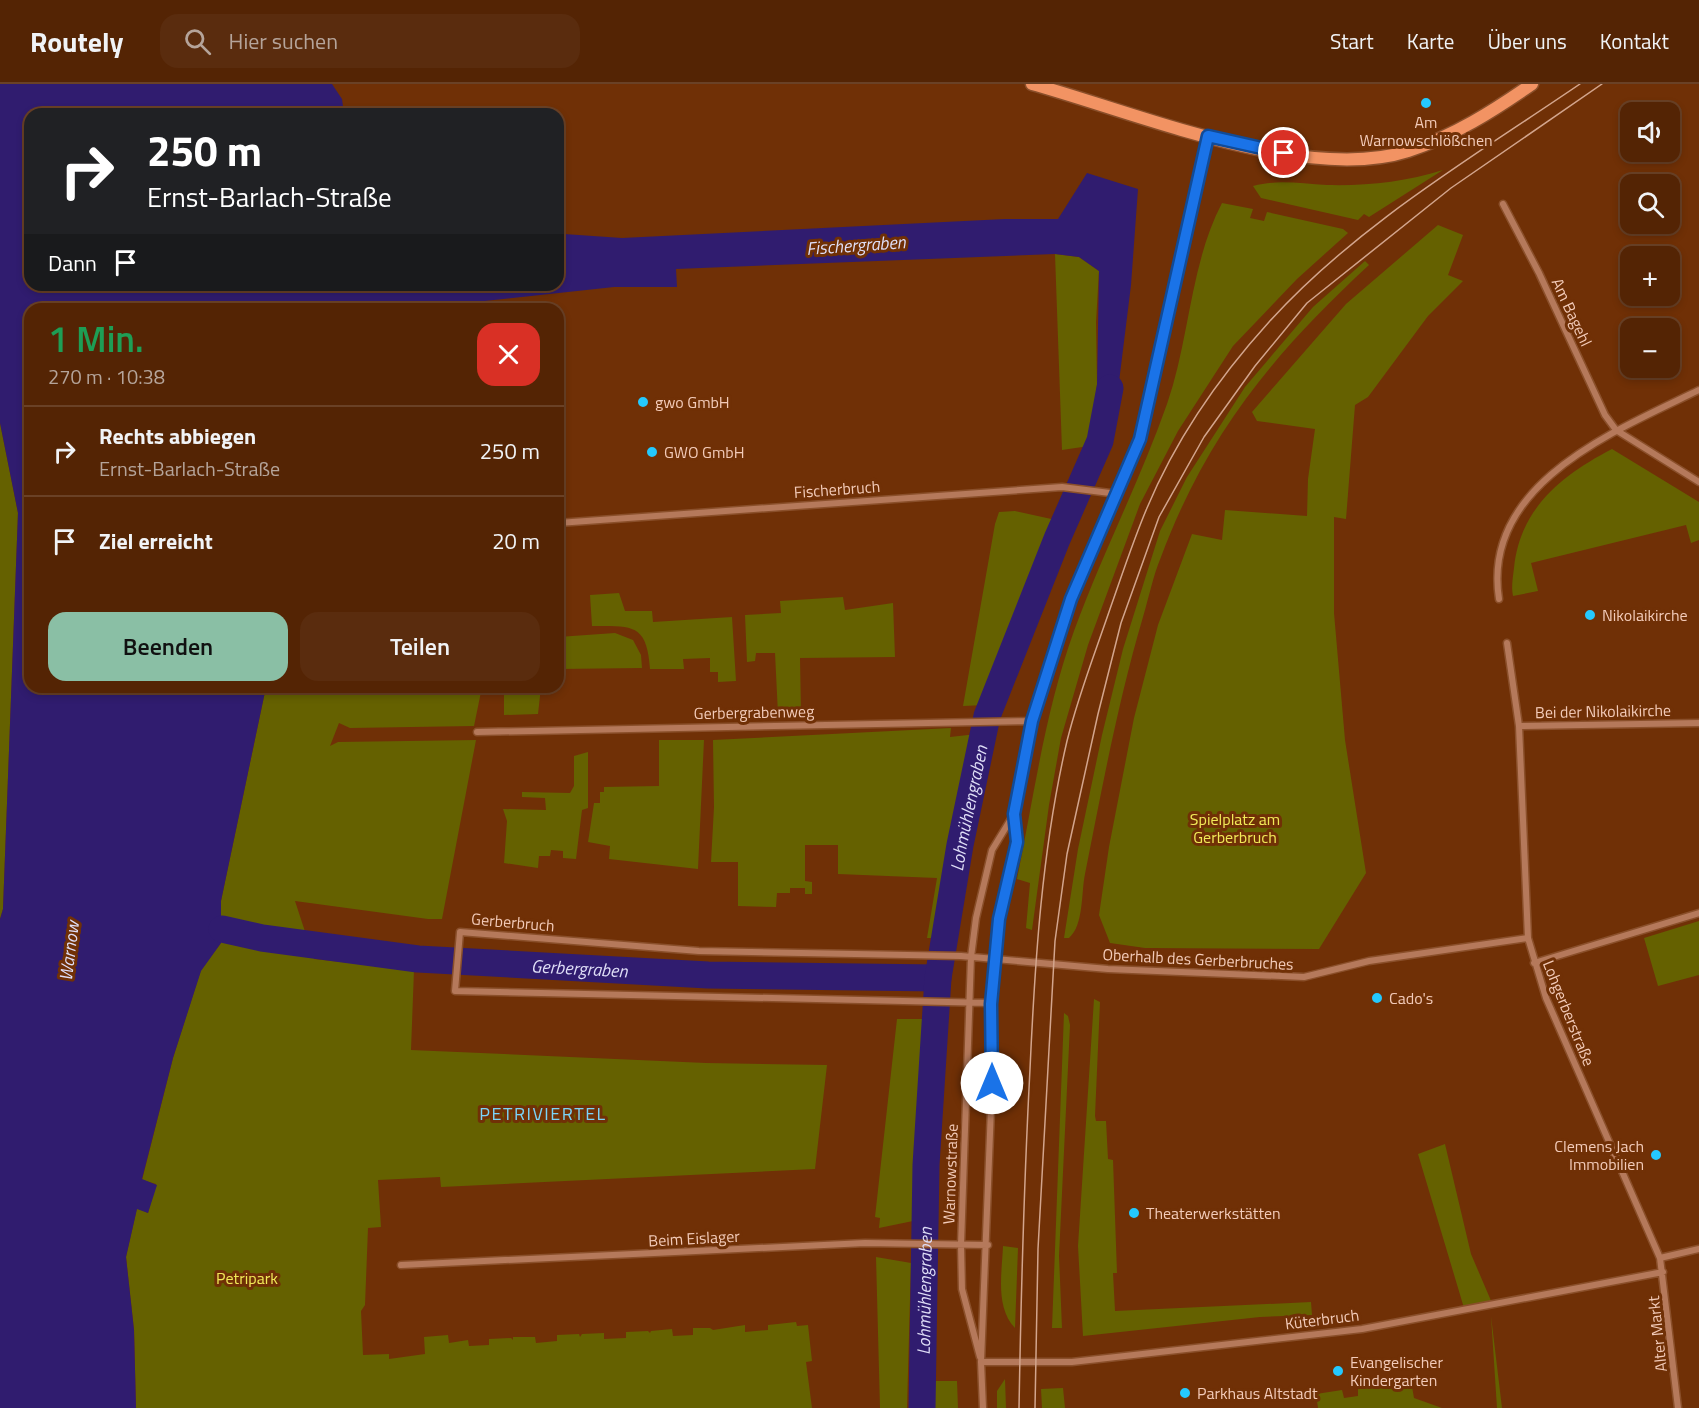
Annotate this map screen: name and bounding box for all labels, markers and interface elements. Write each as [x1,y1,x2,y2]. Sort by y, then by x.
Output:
search box [160,14,580,68]
text: Routely [30,20,124,63]
text: Hier suchen [229,24,338,58]
icon: search [181,25,214,58]
text: Start [1330,25,1374,57]
text: Karte [1407,25,1454,57]
text: Über uns [1487,25,1567,57]
text: Kontakt [1600,25,1669,57]
marker: Am Warnowschlößchen [1419,96,1433,110]
map controls [1620,102,1680,378]
button: sound [1620,102,1680,162]
place label: Am Warnowschlößchen [1359,110,1493,152]
text: 250 m [147,118,262,182]
pin [1258,127,1309,178]
icon: right [48,132,126,210]
icon: arrive [1267,136,1300,169]
button: search [1620,174,1680,234]
text: Ernst-Barlach-Straße [147,176,392,217]
water label: Fischergraben [805,228,908,262]
text: Dann [48,246,97,280]
icon: arrive [109,246,142,279]
button: + [1620,246,1680,306]
street label: Am Bagehl [1546,274,1598,350]
text: 1 Min. [48,311,144,366]
button: − [1620,318,1680,378]
button: close [477,323,540,386]
text: 270 m · 10:38 [48,361,165,392]
place label: gwo GmbH [655,390,730,414]
marker: gwo GmbH [636,395,650,409]
text: Rechts abbiegen [99,419,256,453]
text: 250 m [480,434,540,468]
icon: right [48,435,81,468]
place label: GWO GmbH [664,440,744,464]
marker: GWO GmbH [645,445,659,459]
text: Ernst-Barlach-Straße [99,453,280,484]
street label: Fischerbruch [793,474,881,504]
text: Ziel erreicht [99,524,213,558]
text: 20 m [492,524,540,558]
icon: arrive [48,525,81,558]
place label: Nikolaikirche [1602,603,1688,627]
marker: Nikolaikirche [1583,608,1597,622]
button: Beenden [48,612,288,681]
button: Teilen [300,612,540,681]
street label: Bei der Nikolaikirche [1535,698,1671,724]
street label: Gerbergrabenweg [694,699,814,725]
water label: Lohmühlengraben [942,742,994,873]
park label: Spielplatz am Gerberbruch [1190,807,1280,849]
street label: Gerberbruch [470,906,556,938]
water label: Warnow [52,918,86,982]
street label: Oberhalb des Gerberbruches [1102,942,1294,976]
water label: Gerbergraben [530,952,629,984]
street label: Lohgerberstraße [1537,956,1601,1070]
place label: Cado's [1389,986,1433,1010]
marker: Cado's [1370,991,1384,1005]
position arrow [960,1051,1024,1115]
district label: PETRIVIERTEL [479,1100,607,1127]
street label: Warnowstraße [936,1123,964,1225]
place label: Clemens Jach Immobilien [1554,1134,1644,1176]
marker: Clemens Jach Immobilien [1649,1148,1663,1162]
place label: Theaterwerkstätten [1146,1201,1281,1225]
marker: Theaterwerkstätten [1127,1206,1141,1220]
street label: Beim Eislager [648,1224,741,1252]
water label: Lohmühlengraben [909,1226,938,1355]
park label: Petripark [216,1266,278,1290]
street label: Alter Markt [1641,1294,1673,1373]
street label: Küterbruch [1283,1303,1361,1335]
place label: Evangelischer Kindergarten [1350,1350,1443,1392]
marker: Evangelischer Kindergarten [1331,1364,1345,1378]
place label: Parkhaus Altstadt [1197,1381,1318,1405]
marker: Parkhaus Altstadt [1178,1386,1192,1400]

